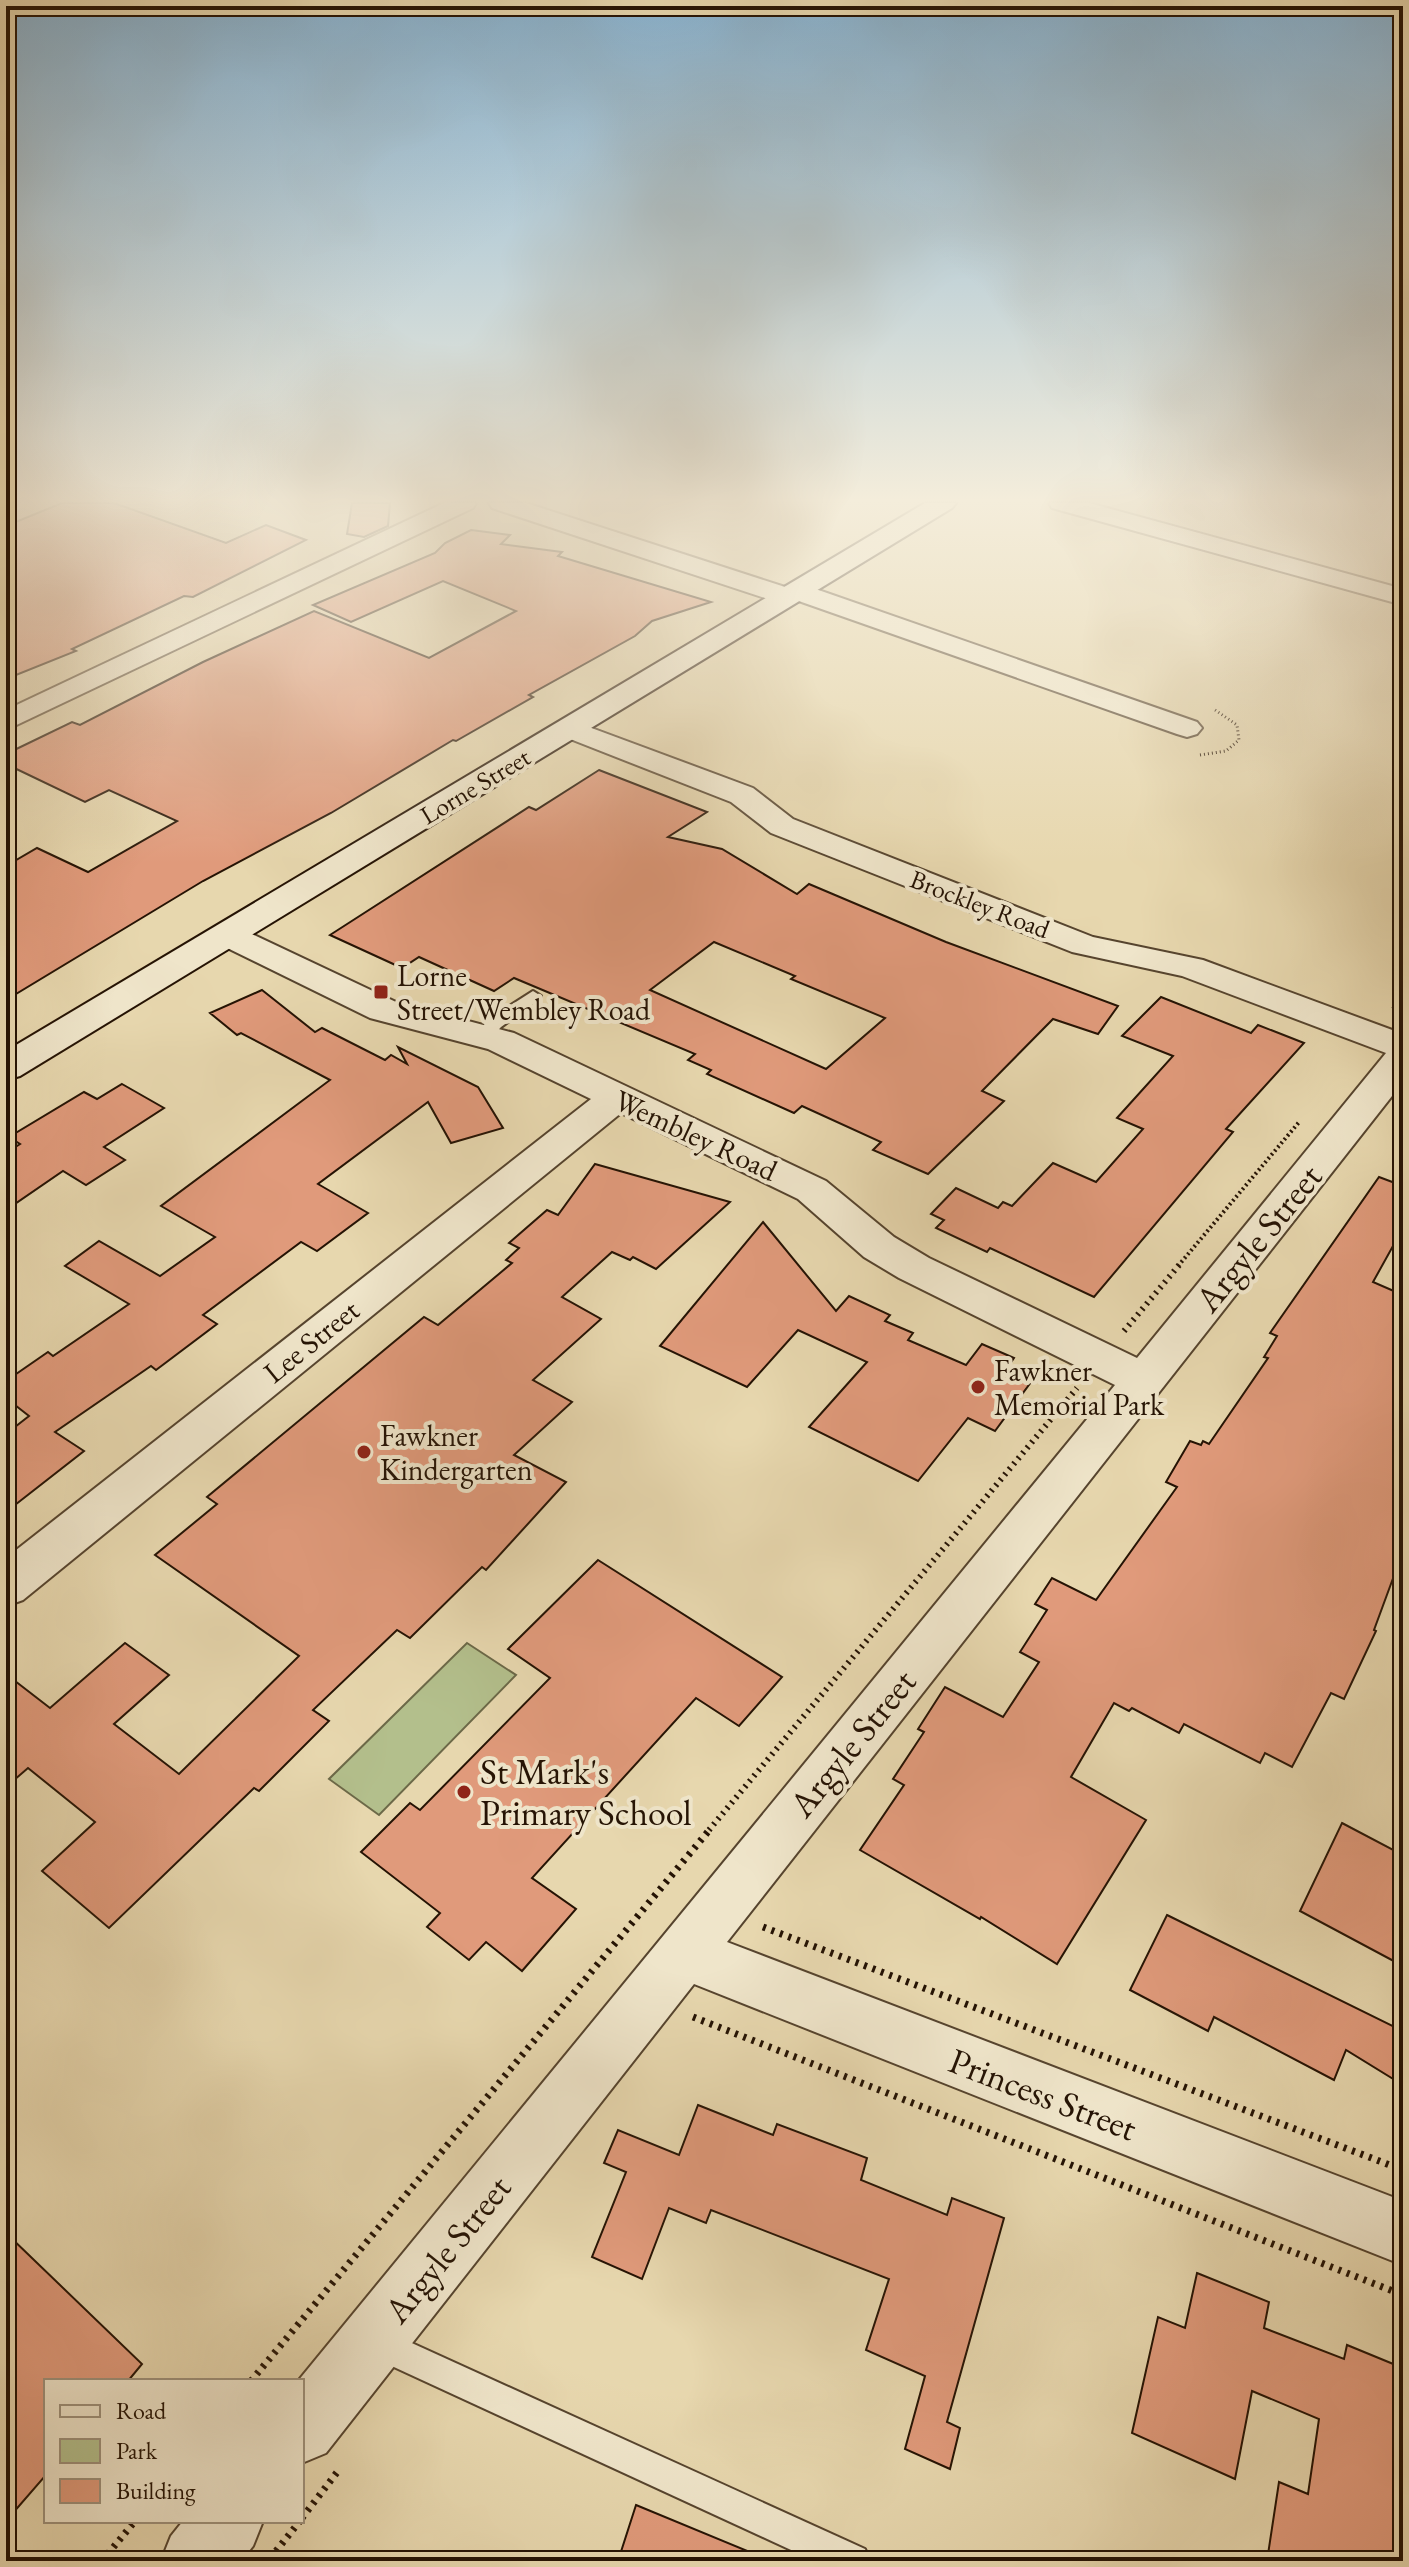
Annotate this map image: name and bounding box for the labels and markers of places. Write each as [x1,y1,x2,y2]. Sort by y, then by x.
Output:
place label: Lorne Street/Wembley Road [397,956,651,1029]
marker: Lorne Street/Wembley Road [372,983,390,1001]
place label: Fawkner Memorial Park [994,1351,1165,1424]
marker: Fawkner Memorial Park [969,1378,987,1396]
place label: Fawkner Kindergarten [380,1416,533,1489]
marker: Fawkner Kindergarten [355,1443,373,1461]
place label: St Mark's Primary School [480,1748,692,1836]
marker: St Mark's Primary School [455,1783,473,1801]

